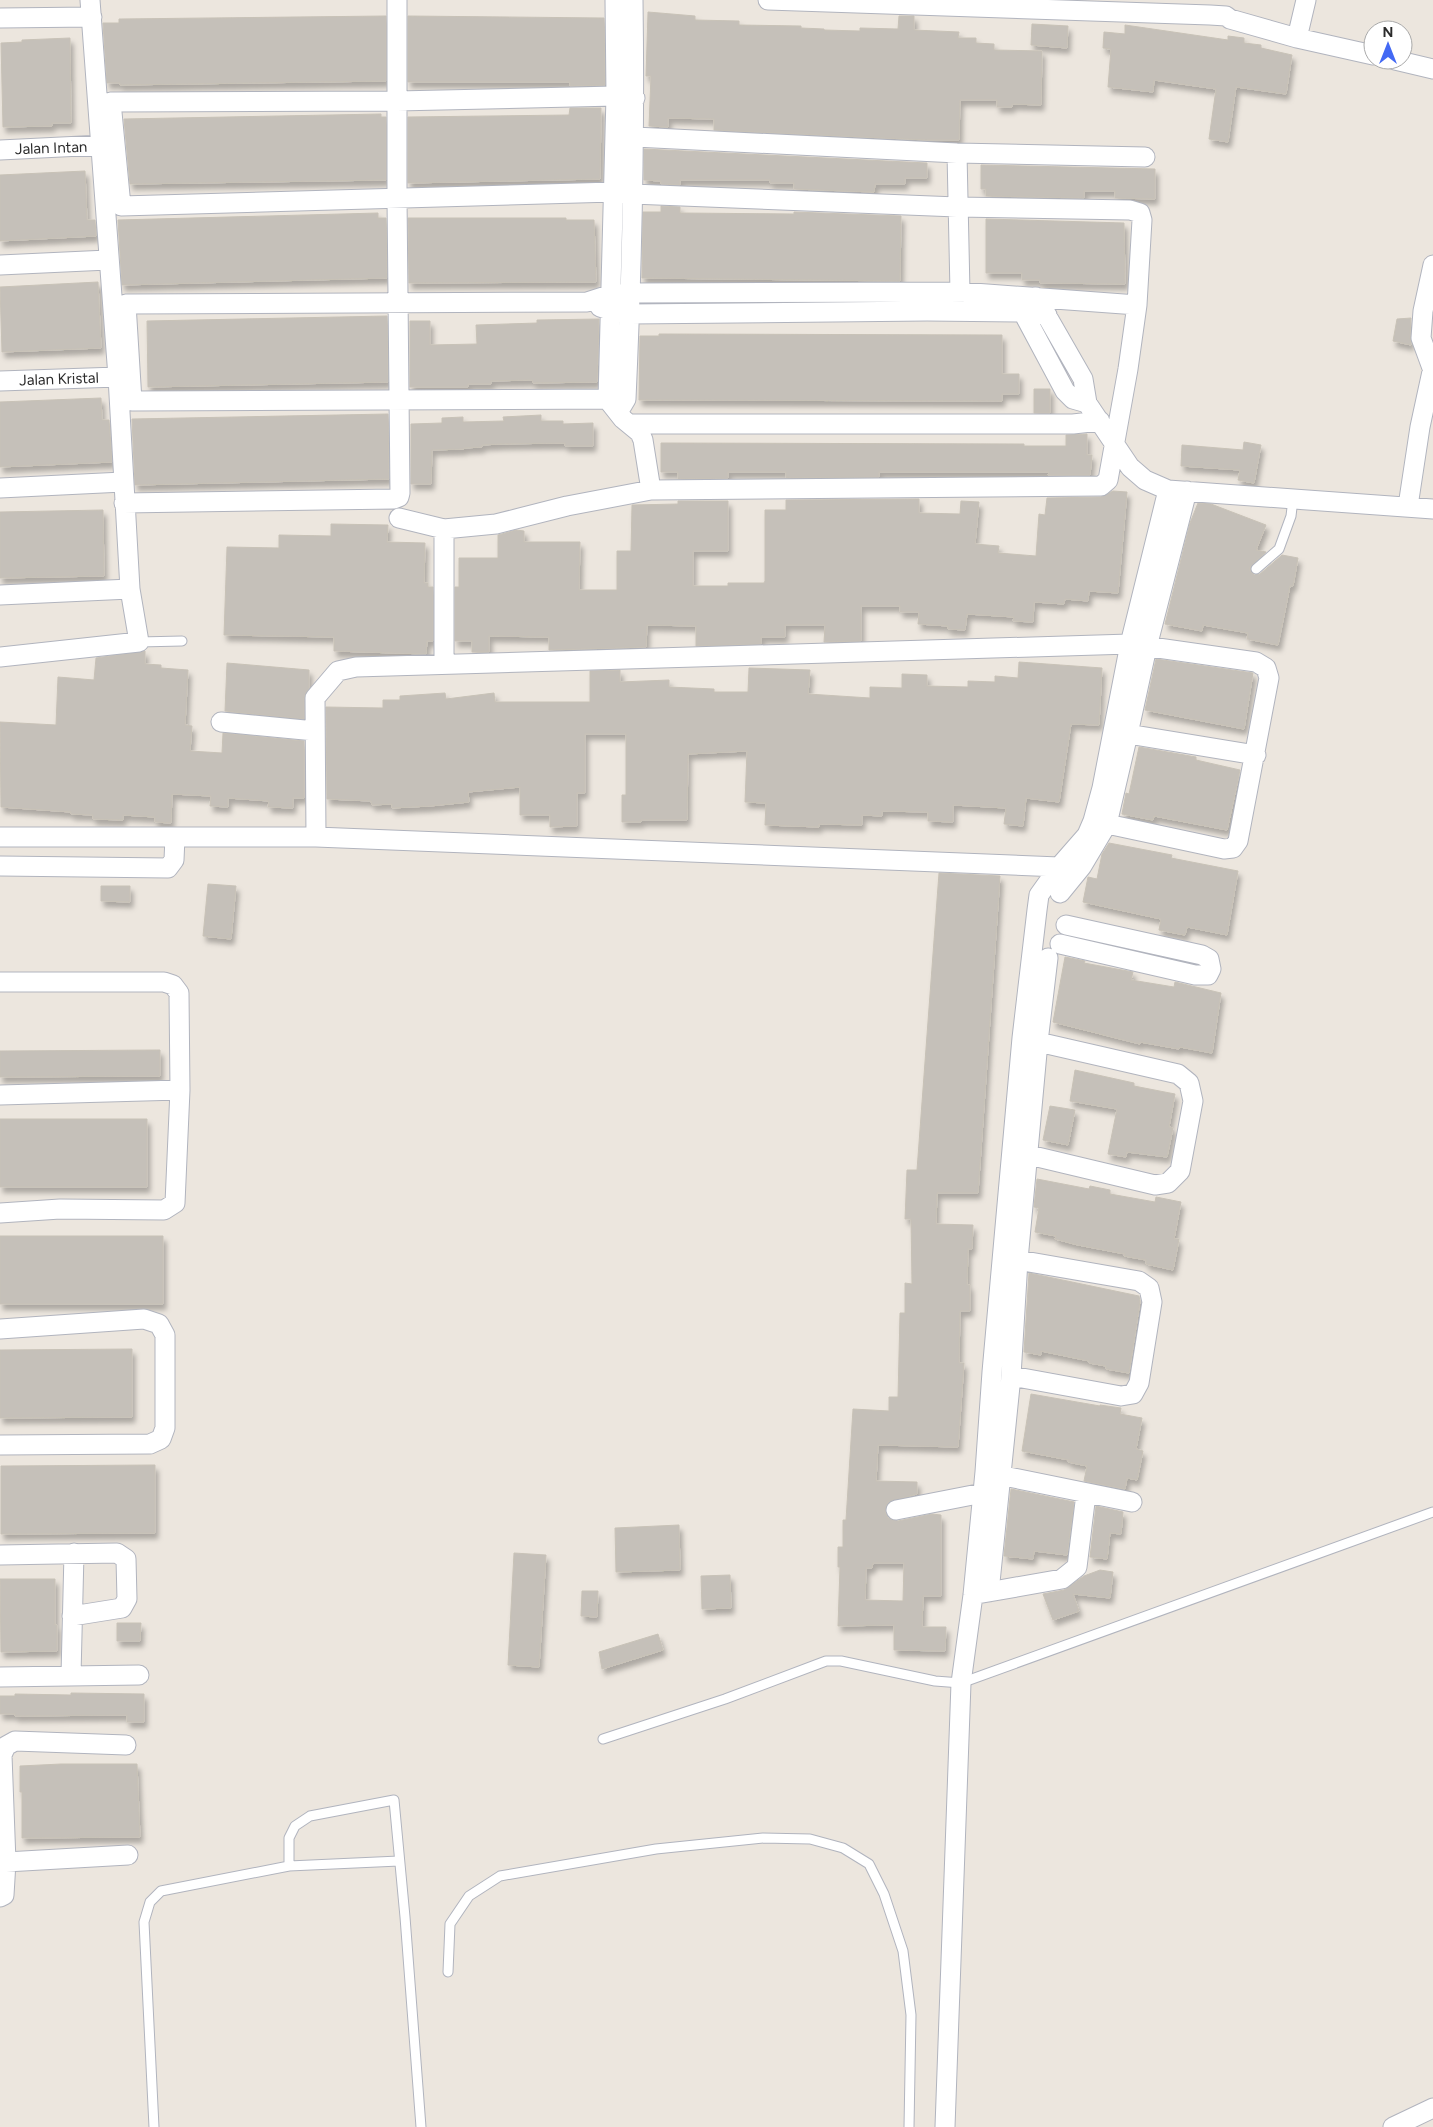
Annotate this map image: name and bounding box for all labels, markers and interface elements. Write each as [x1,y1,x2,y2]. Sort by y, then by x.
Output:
north arrow [1363,20,1413,70]
text: N [1383,24,1393,41]
street label: Jalan Intan [14,138,88,158]
street label: Jalan Kristal [19,369,99,389]

